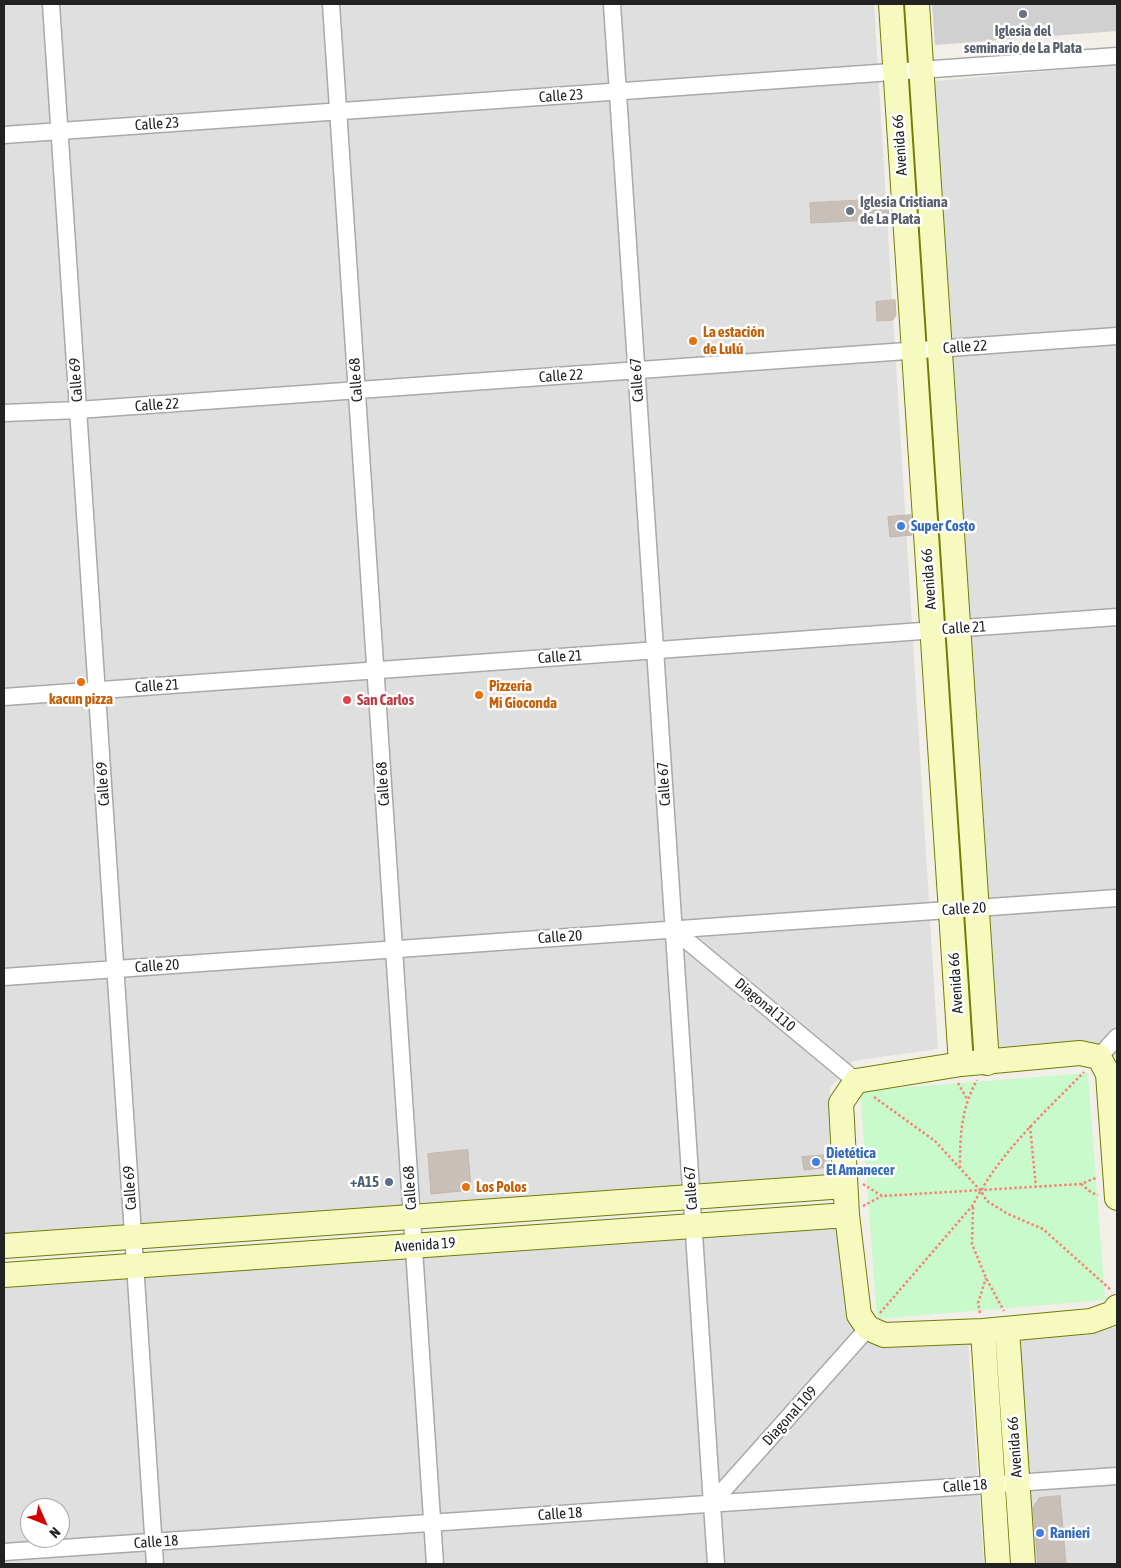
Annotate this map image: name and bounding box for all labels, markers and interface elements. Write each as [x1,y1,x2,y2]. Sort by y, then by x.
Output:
marker: Iglesia del seminario de La Plata [1017,8,1029,20]
place label: Iglesia del seminario de La Plata [964,22,1082,57]
street label: Calle 23 [538,85,584,107]
street label: Calle 23 [134,113,180,135]
street label: Avenida 66 [889,114,911,176]
place label: Iglesia Cristiana de La Plata [860,193,948,228]
marker: Iglesia Cristiana de La Plata [844,205,856,217]
place label: La estación de Lulú [703,323,765,358]
marker: La estación de Lulú [687,335,699,347]
street label: Calle 22 [942,336,988,358]
street label: Calle 69 [65,357,87,403]
street label: Calle 68 [345,357,367,403]
street label: Calle 67 [626,357,648,403]
street label: Calle 22 [538,365,584,387]
street label: Calle 22 [134,394,180,416]
place label: Super Costo [911,517,975,535]
marker: Super Costo [895,520,907,532]
street label: Avenida 66 [918,548,940,610]
street label: Calle 21 [941,617,987,639]
street label: Calle 21 [537,646,583,668]
street label: Calle 21 [134,675,180,697]
marker: kacun pizza [75,676,87,688]
place label: Pizzería Mi Gioconda [489,677,557,712]
marker: Pizzería Mi Gioconda [473,689,485,701]
place label: kacun pizza [49,690,113,708]
place label: San Carlos [357,691,414,709]
marker: San Carlos [341,694,353,706]
street label: Calle 69 [92,761,114,807]
street label: Calle 68 [372,761,394,807]
street label: Calle 67 [653,761,675,807]
street label: Calle 20 [941,898,987,920]
street label: Calle 20 [537,926,583,948]
street label: Avenida 66 [945,952,967,1014]
street label: Calle 20 [134,955,180,977]
street label: Diagonal 110 [731,974,799,1036]
place label: Dietética El Amanecer [826,1144,894,1179]
marker: Dietética El Amanecer [810,1156,822,1168]
street label: Calle 69 [119,1165,141,1211]
street label: Calle 68 [399,1165,421,1211]
street label: Calle 67 [680,1165,702,1211]
place label: +A15 [350,1173,379,1191]
marker: +A15 [383,1176,395,1188]
place label: Los Polos [476,1178,527,1196]
marker: Los Polos [460,1181,472,1193]
street label: Avenida 19 [394,1234,456,1256]
street label: Diagonal 109 [759,1383,821,1449]
street label: Avenida 66 [1004,1416,1026,1478]
street label: Calle 18 [942,1475,988,1497]
north arrow [20,1498,70,1548]
street label: Calle 18 [537,1503,583,1525]
text: N [46,1524,64,1541]
place label: Ranieri [1050,1524,1090,1542]
marker: Ranieri [1034,1527,1046,1539]
street label: Calle 18 [133,1531,179,1553]

